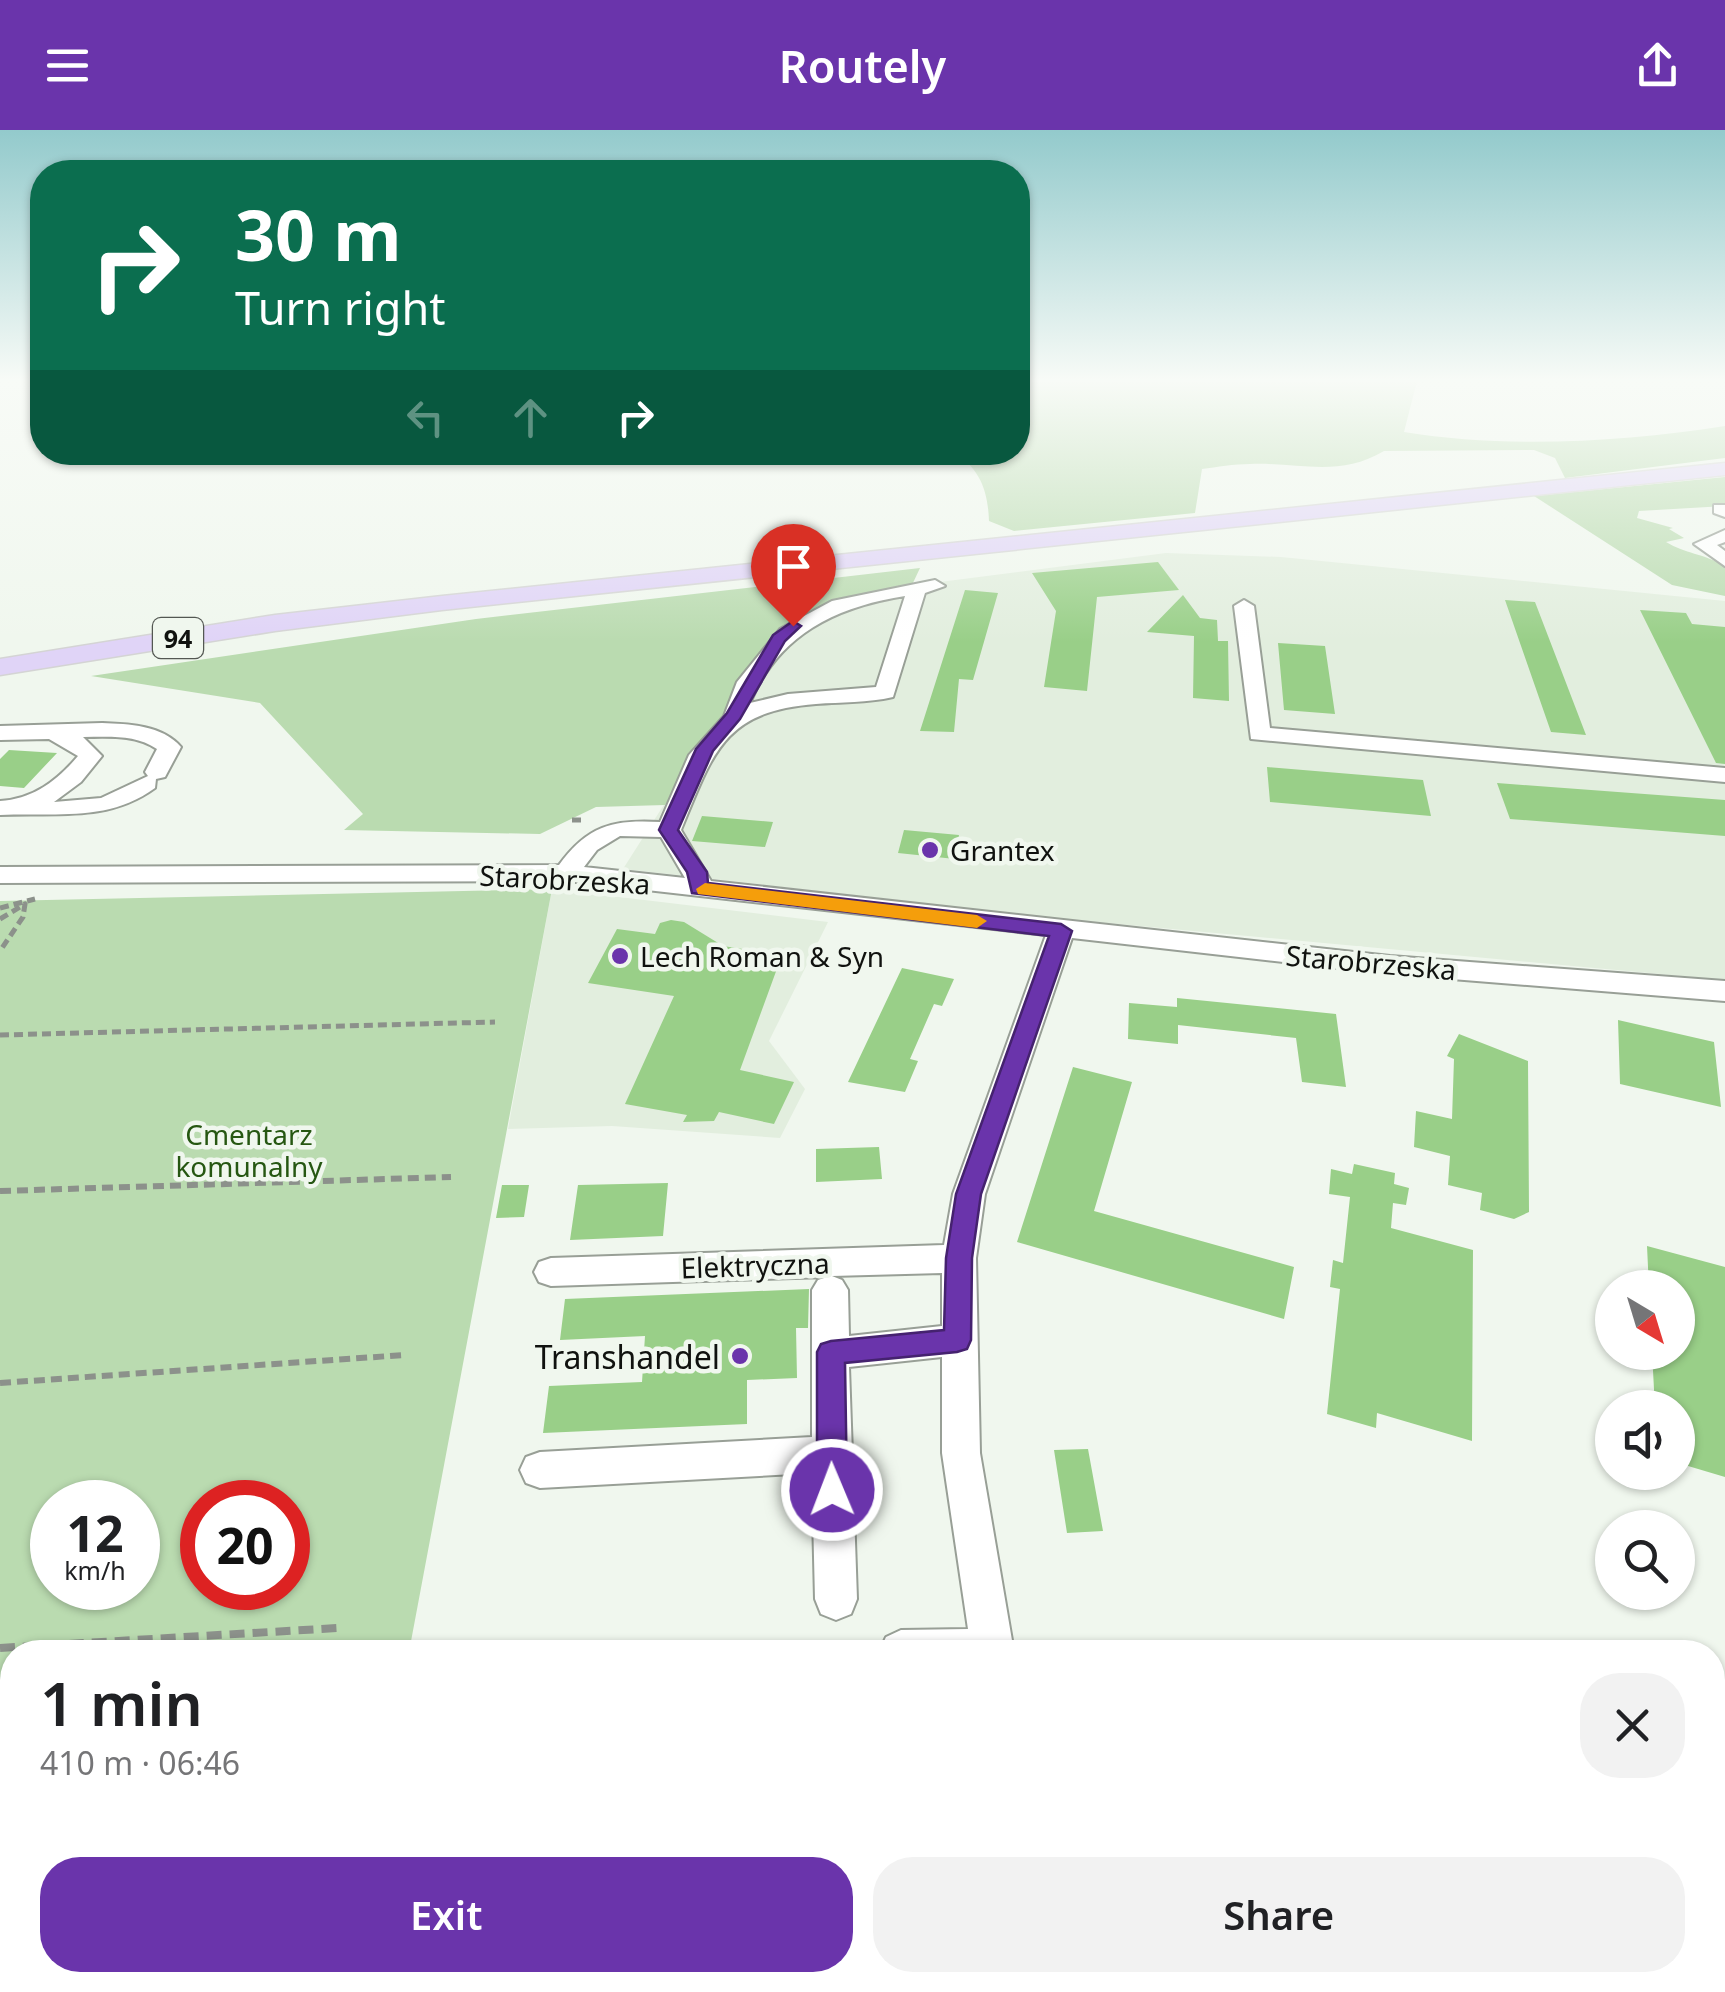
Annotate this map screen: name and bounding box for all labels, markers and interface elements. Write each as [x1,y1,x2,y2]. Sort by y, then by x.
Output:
text: Routely [779,35,946,96]
icon: menu [40,38,95,93]
icon: share [1630,38,1685,93]
text: 30 m [235,186,402,282]
icon: right [70,200,200,330]
text: Turn right [235,277,446,338]
icon: left [398,390,453,445]
icon: ahead [503,390,558,445]
icon: right [608,390,663,445]
pin [751,524,836,627]
icon: arrive [766,539,821,594]
road number: 94 [153,618,203,658]
place label: Grantex [950,831,1055,869]
marker: Grantex [919,839,941,861]
street label: Starobrzeska [479,856,651,902]
street label: Starobrzeska [1284,936,1458,988]
place label: Lech Roman & Syn [640,937,884,975]
marker: Lech Roman & Syn [609,945,631,967]
park label: Cmentarz komunalny [175,1115,323,1185]
street label: Elektryczna [680,1243,830,1287]
north arrow [1595,1270,1695,1370]
map controls [1595,1270,1695,1610]
place label: Transhandel [535,1335,720,1378]
marker: Transhandel [729,1345,751,1367]
button: sound [1595,1390,1695,1490]
position arrow [780,1438,884,1542]
speed limit sign: 20 [180,1480,310,1610]
text: 12 [66,1499,124,1567]
button: search [1595,1510,1695,1610]
text: km/h [64,1553,126,1587]
text: 1 min [40,1662,203,1744]
button: close [1580,1673,1685,1778]
text: 410 m · 06:46 [40,1741,240,1784]
button: Exit [40,1857,853,1972]
button: Share [873,1857,1685,1972]

